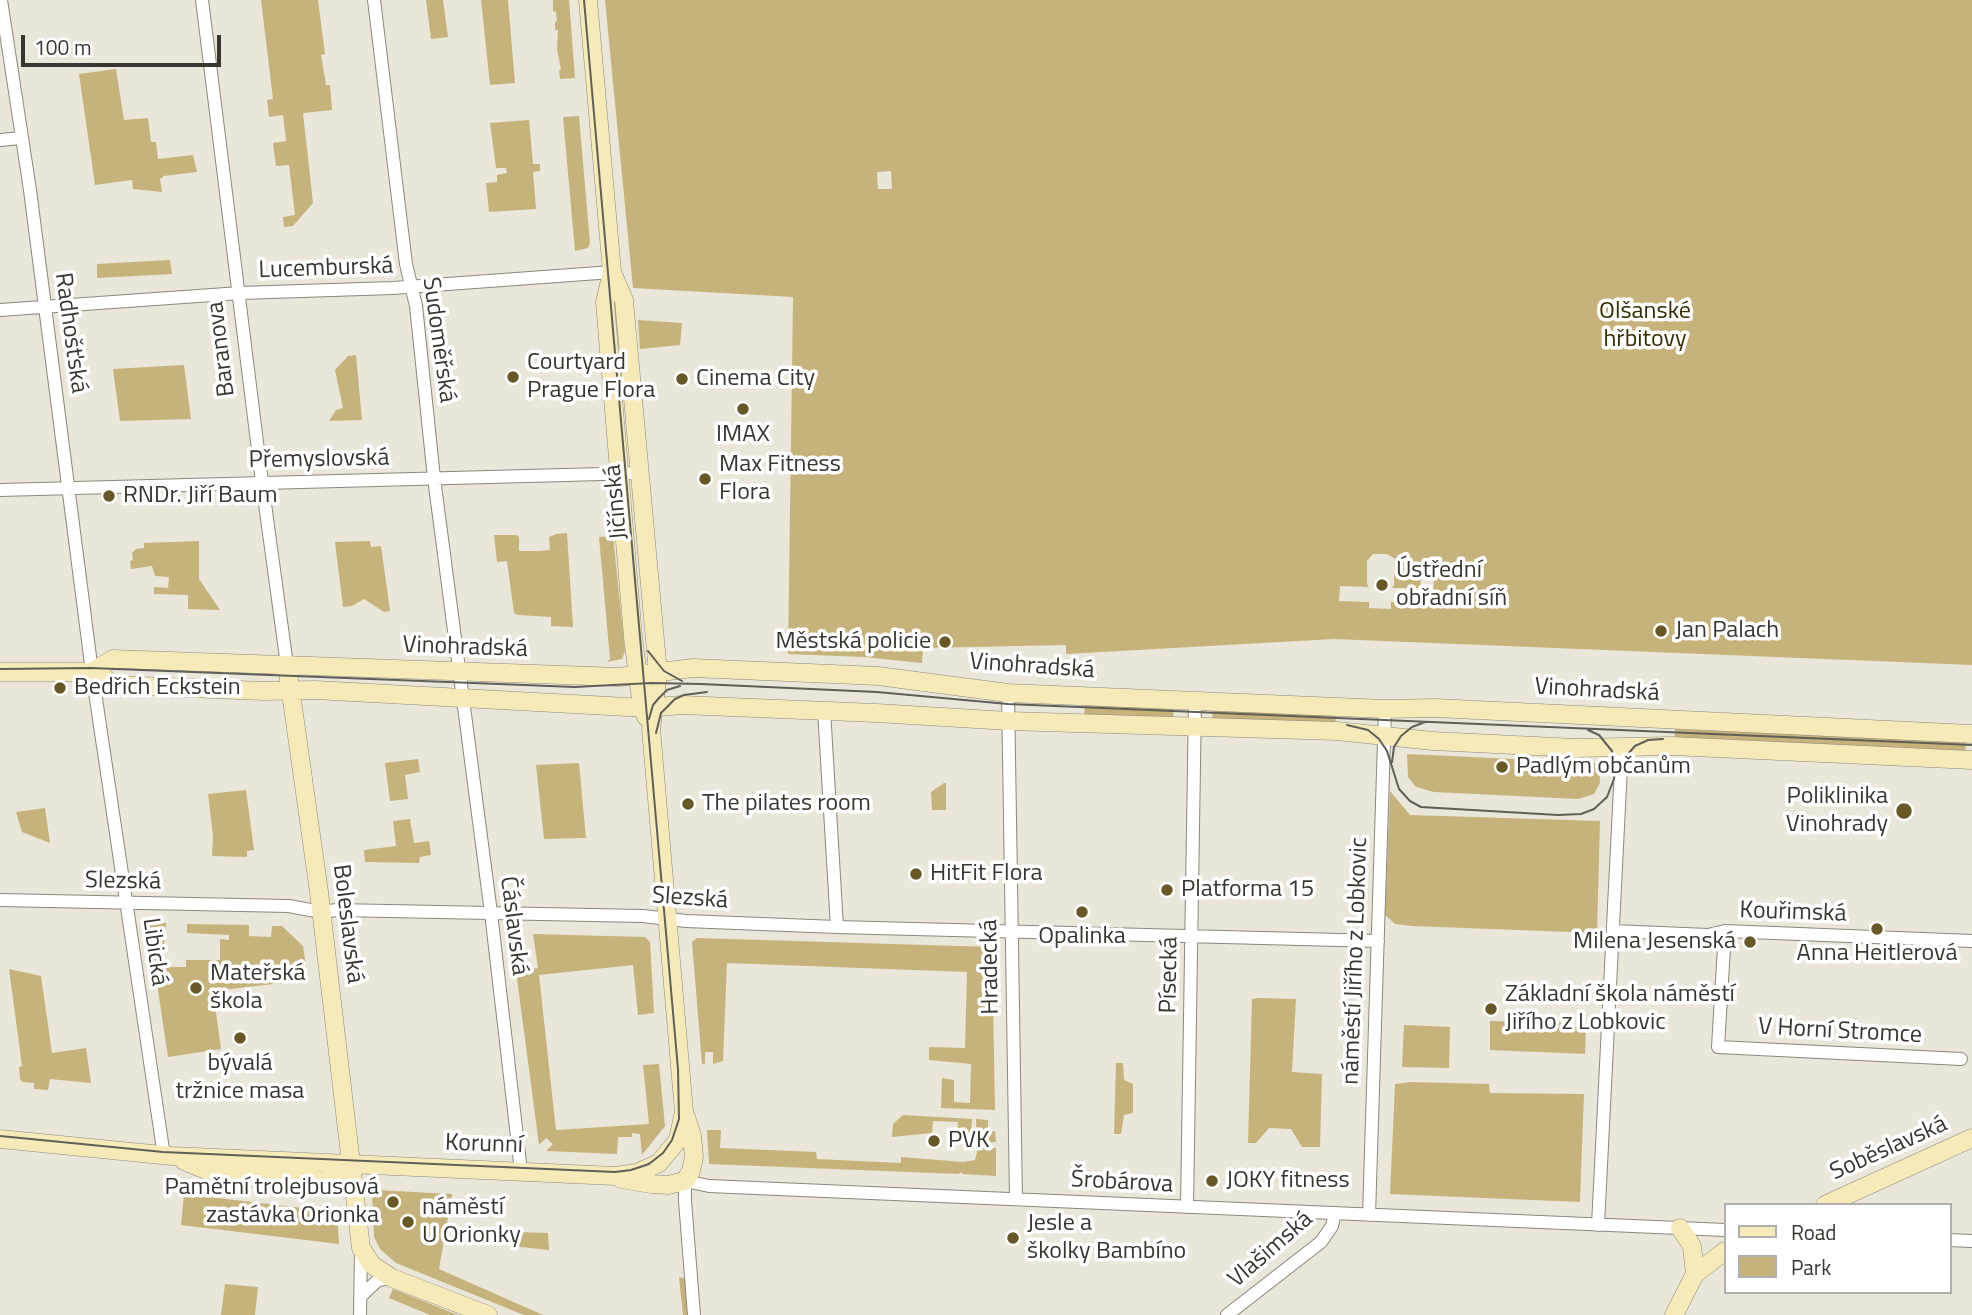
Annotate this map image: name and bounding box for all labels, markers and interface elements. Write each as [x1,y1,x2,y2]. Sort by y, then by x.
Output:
scale bar [24,21,224,65]
text: 100 m [34,31,91,63]
street label: Lucemburská [258,252,394,286]
street label: Radhošťská [47,271,93,395]
street label: Sudoměřská [415,276,461,404]
park label: Olšanské hřbitovy [1599,298,1691,354]
street label: Baranova [202,300,242,398]
place label: Courtyard Prague Flora [527,349,655,405]
place label: Cinema City [696,365,815,393]
marker: Courtyard Prague Flora [505,369,521,385]
marker: Cinema City [674,371,690,387]
marker: IMAX [735,401,751,417]
place label: IMAX [716,421,770,449]
street label: Přemyslovská [248,444,390,476]
place label: Max Fitness Flora [719,451,841,507]
street label: Jičínská [599,463,635,541]
marker: Max Fitness Flora [697,471,713,487]
place label: RNDr. Jiří Baum [123,482,278,510]
marker: RNDr. Jiří Baum [101,488,117,504]
place label: Ústřední obřadní síň [1396,557,1507,613]
marker: Ústřední obřadní síň [1374,577,1390,593]
place label: Jan Palach [1675,617,1779,645]
marker: Jan Palach [1653,623,1669,639]
place label: Městská policie [775,628,931,656]
street label: Vinohradská [402,631,528,665]
marker: Městská policie [937,634,953,650]
street label: Vinohradská [968,648,1096,686]
street label: Vinohradská [1534,673,1660,709]
place label: Bedřich Eckstein [74,674,241,702]
marker: Bedřich Eckstein [52,680,68,696]
place label: Padlým občanům [1516,753,1691,781]
marker: Padlým občanům [1494,759,1510,775]
place label: Poliklinika Vinohrady [1786,783,1888,839]
place label: The pilates room [702,790,871,818]
marker: The pilates room [680,796,696,812]
marker: Poliklinika Vinohrady [1894,801,1914,821]
street label: náměstí Jiřího z Lobkovic [1337,837,1375,1085]
place label: HitFit Flora [930,860,1043,888]
street label: Boleslavská [325,863,369,985]
marker: HitFit Flora [908,866,924,882]
street label: Slezská [85,867,161,897]
street label: Čáslavská [493,875,533,977]
place label: Platforma 15 [1181,876,1314,904]
street label: Slezská [651,882,729,916]
marker: Platforma 15 [1159,882,1175,898]
street label: Kouřimská [1739,897,1847,929]
marker: Opalinka [1074,904,1090,920]
street label: Libická [135,916,173,988]
street label: Hradecká [976,919,1006,1015]
marker: Anna Heitlerová [1869,921,1885,937]
place label: Opalinka [1038,923,1126,951]
place label: Milena Jesenská [1573,928,1736,956]
marker: Milena Jesenská [1742,934,1758,950]
street label: Písecká [1155,936,1185,1014]
place label: Anna Heitlerová [1797,940,1957,968]
place label: Mateřská škola [210,960,306,1016]
marker: Mateřská škola [188,980,204,996]
place label: Základní škola náměstí Jiřího z Lobkovic [1505,981,1735,1037]
marker: Základní škola náměstí Jiřího z Lobkovic [1483,1001,1499,1017]
street label: V Horní Stromce [1757,1013,1923,1051]
marker: bývalá tržnice masa [232,1030,248,1046]
place label: bývalá tržnice masa [176,1050,304,1106]
street label: Soběslavská [1826,1110,1952,1188]
place label: PVK [948,1127,990,1155]
street label: Korunní [444,1129,524,1161]
marker: PVK [926,1133,942,1149]
street label: Šrobárova [1070,1166,1174,1200]
place label: JOKY fitness [1226,1167,1350,1195]
marker: JOKY fitness [1204,1173,1220,1189]
place label: Pamětní trolejbusová zastávka Orionka [164,1174,379,1230]
marker: Pamětní trolejbusová zastávka Orionka [385,1194,401,1210]
place label: náměstí U Orionky [422,1194,521,1250]
legend [1724,1203,1951,1294]
street label: Vlašimská [1223,1205,1319,1295]
place label: Jesle a školky Bambíno [1027,1210,1186,1266]
marker: náměstí U Orionky [400,1214,416,1230]
text: Road [1791,1216,1836,1248]
marker: Jesle a školky Bambíno [1005,1230,1021,1246]
text: Park [1791,1251,1831,1283]

